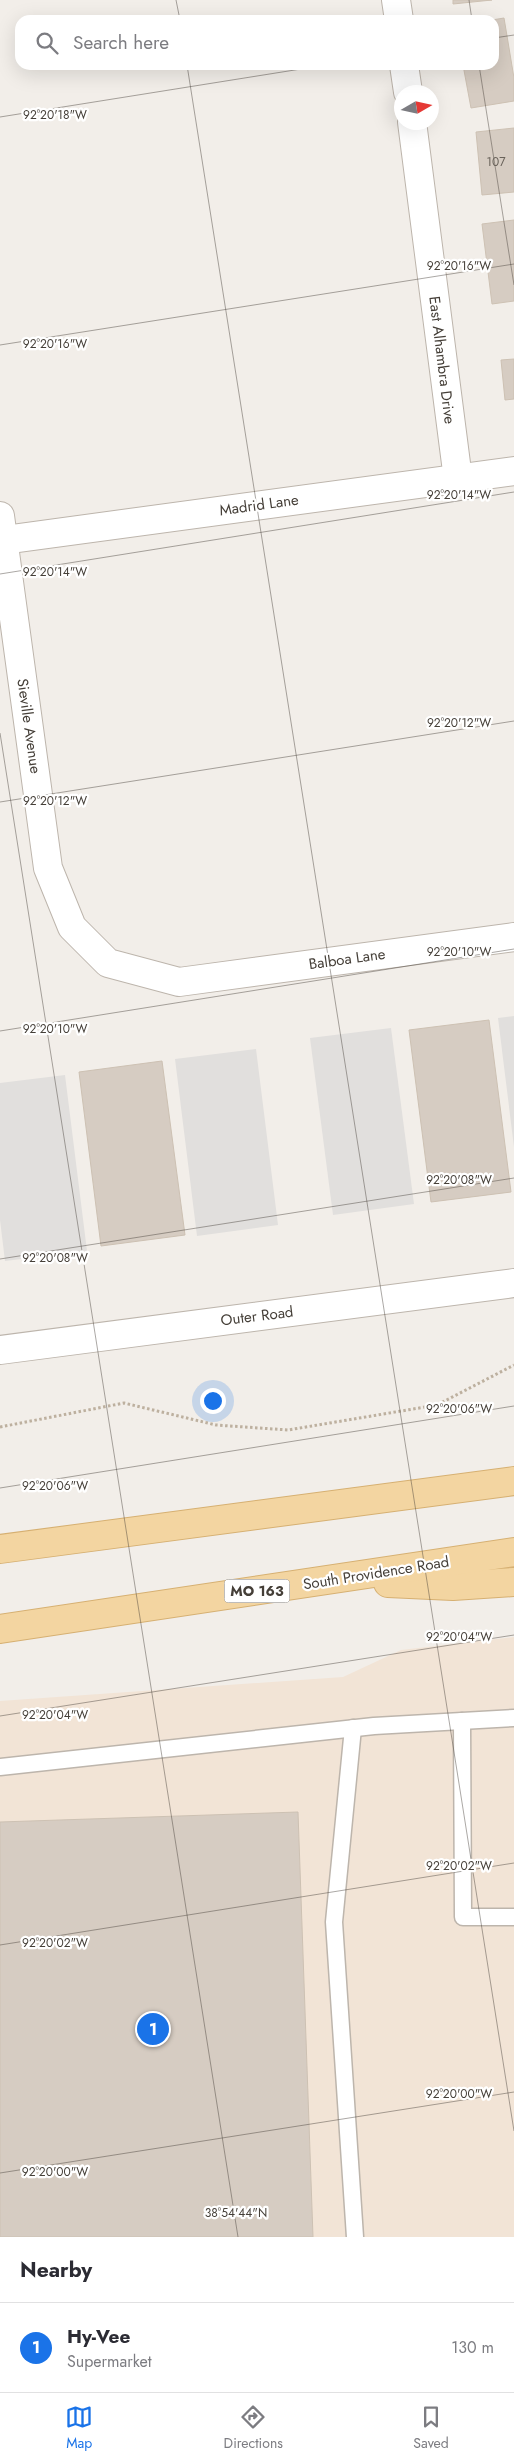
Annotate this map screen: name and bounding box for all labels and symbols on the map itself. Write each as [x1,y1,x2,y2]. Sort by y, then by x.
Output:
north arrow [394,85,439,130]
text: 92°20'18"W [23,106,87,124]
house number: 107 [487,153,506,171]
text: 92°20'16"W [427,257,491,275]
street label: East Alhambra Drive [423,295,461,425]
text: 92°20'16"W [23,335,87,353]
text: 92°20'14"W [427,486,491,504]
street label: Madrid Lane [218,489,300,521]
text: 92°20'14"W [23,563,87,581]
street label: Sieville Avenue [11,677,47,775]
text: 92°20'12"W [427,714,491,732]
text: 92°20'12"W [23,792,87,810]
street label: Balboa Lane [307,943,387,975]
text: 92°20'10"W [427,943,491,961]
text: 92°20'10"W [23,1020,87,1038]
text: 92°20'08"W [426,1171,492,1189]
text: 92°20'08"W [22,1249,88,1267]
street label: Outer Road [219,1301,295,1331]
your location [200,1388,226,1414]
text: 92°20'06"W [426,1400,492,1418]
text: 92°20'06"W [22,1477,88,1495]
street label: South Providence Road [301,1551,451,1595]
road number: MO 163 [224,1580,290,1602]
text: 92°20'04"W [426,1628,492,1646]
text: 92°20'04"W [22,1706,88,1724]
text: 92°20'02"W [426,1857,492,1875]
text: 92°20'02"W [22,1934,88,1952]
pin: 1 [137,2010,169,2048]
text: 92°20'00"W [426,2085,492,2103]
text: 92°20'00"W [22,2163,88,2181]
text: 38°54'44"N [205,2204,267,2222]

